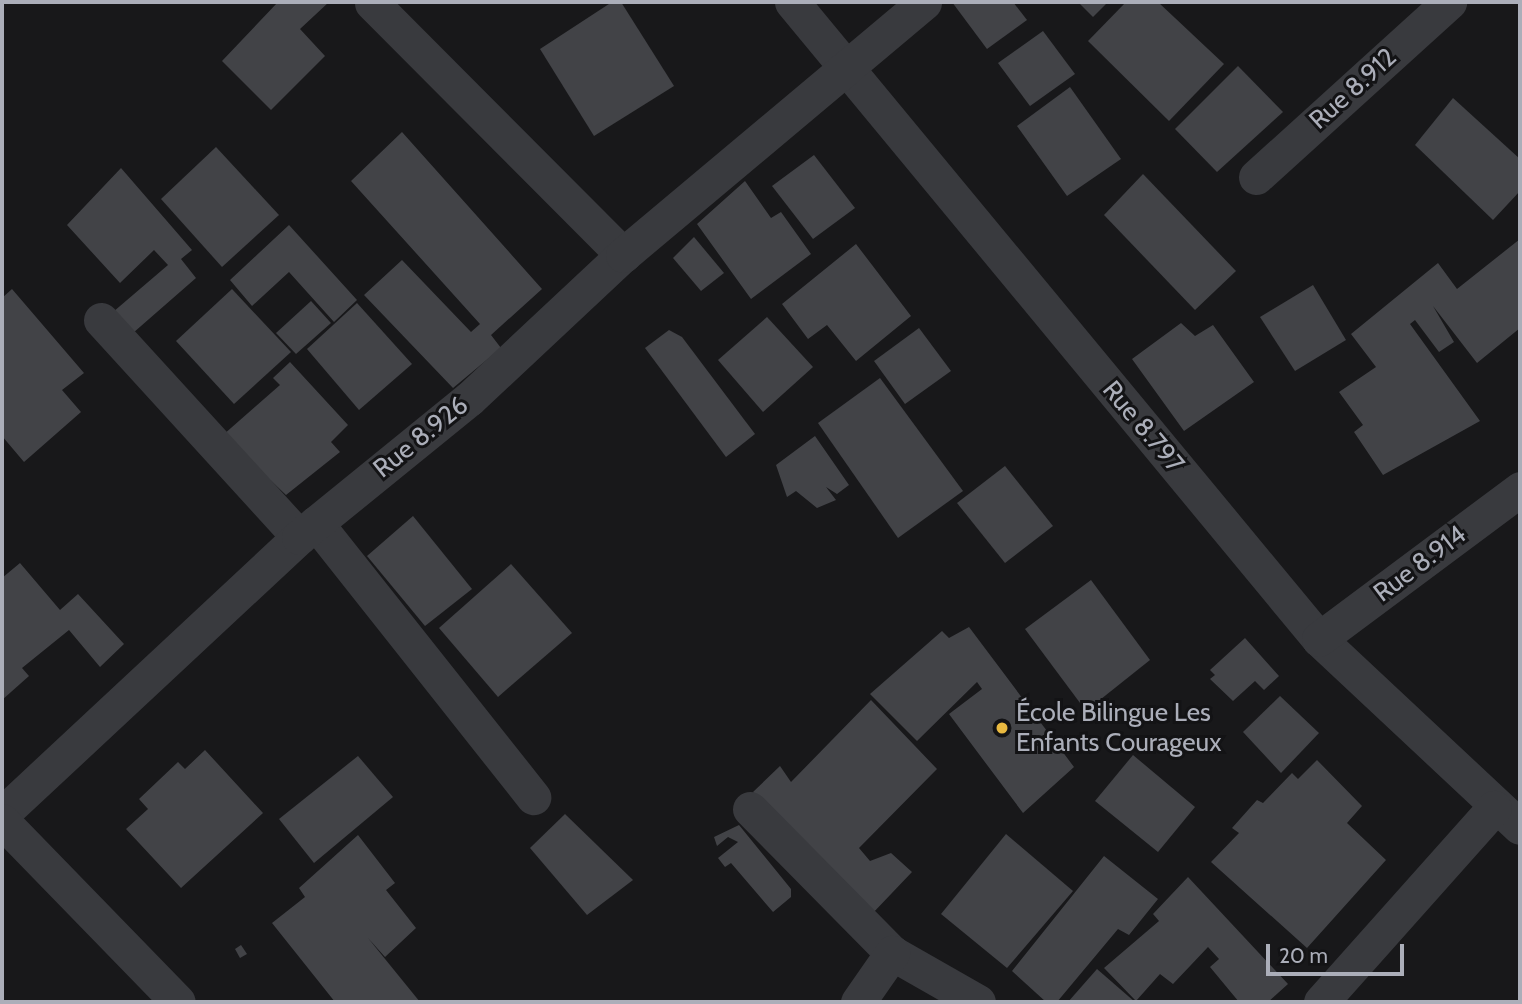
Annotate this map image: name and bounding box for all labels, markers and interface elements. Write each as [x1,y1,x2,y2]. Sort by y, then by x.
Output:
street label: Rue 8.912 [1303,42,1403,136]
street label: Rue 8.797 [1096,375,1190,479]
street label: Rue 8.926 [367,389,475,485]
street label: Rue 8.914 [1368,519,1472,609]
place label: École Bilingue Les Enfants Courageux [1016,697,1222,758]
marker: École Bilingue Les Enfants Courageux [994,720,1010,736]
scale bar [1270,930,1408,974]
text: 20 m [1279,943,1328,968]

